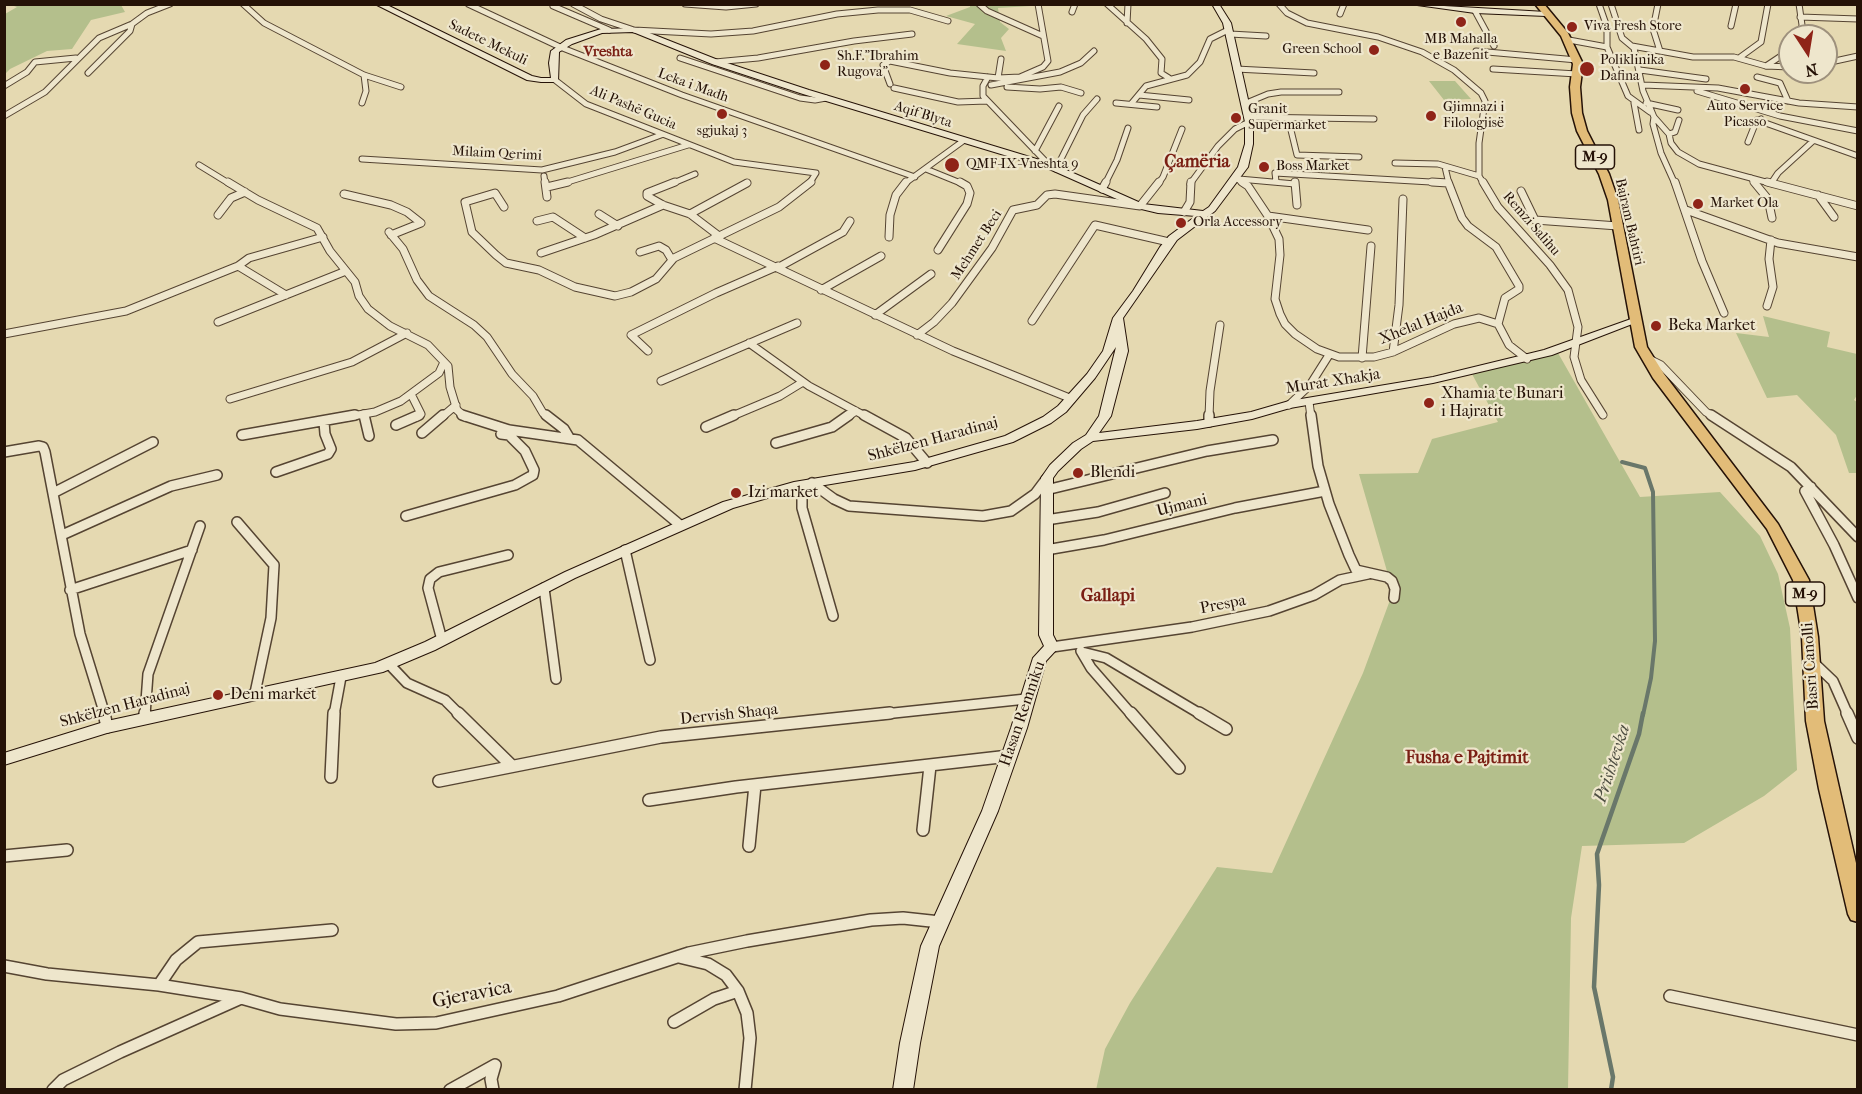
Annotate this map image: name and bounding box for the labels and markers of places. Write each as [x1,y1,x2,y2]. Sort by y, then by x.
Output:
marker: MB Mahalla e Bazenit [1454,15,1468,29]
place label: Viva Fresh Store [1584,19,1682,35]
marker: Viva Fresh Store [1565,20,1579,34]
place label: MB Mahalla e Bazenit [1425,32,1497,64]
place label: Green School [1282,42,1362,58]
marker: Green School [1367,43,1381,57]
place label: Sh.F."Ibrahim Rugova" [837,49,919,82]
place label: Poliklinika Dafina [1600,53,1664,86]
marker: Sh.F."Ibrahim Rugova" [818,58,832,72]
marker: Poliklinika Dafina [1578,60,1596,78]
marker: Auto Service Picasso [1738,82,1752,96]
place label: Auto Service Picasso [1707,99,1783,132]
place label: Gjimnazi i Filologjisë [1443,100,1504,132]
place label: Granit Supermarket [1248,102,1326,134]
marker: sgjukaj 3 [715,107,729,121]
marker: Gjimnazi i Filologjisë [1424,109,1438,123]
marker: Granit Supermarket [1229,111,1243,125]
place label: sgjukaj 3 [697,124,747,140]
marker: QMF-IX-Vneshta 9 [943,156,961,174]
place label: QMF-IX-Vneshta 9 [966,157,1079,173]
place label: Boss Market [1276,159,1350,175]
marker: Boss Market [1257,160,1271,174]
place label: Market Ola [1710,196,1778,212]
marker: Market Ola [1691,197,1705,211]
place label: Orla Accessory [1193,215,1282,231]
marker: Orla Accessory [1174,216,1188,230]
place label: Beka Market [1668,316,1756,336]
marker: Beka Market [1649,319,1663,333]
place label: Xhamia te Bunari i Hajratit [1441,384,1563,422]
marker: Xhamia te Bunari i Hajratit [1422,396,1436,410]
place label: Blendi [1090,463,1135,483]
marker: Blendi [1071,466,1085,480]
place label: Izi market [748,483,818,503]
marker: Izi market [729,486,743,500]
place label: Deni market [230,685,317,705]
marker: Deni market [211,688,225,702]

